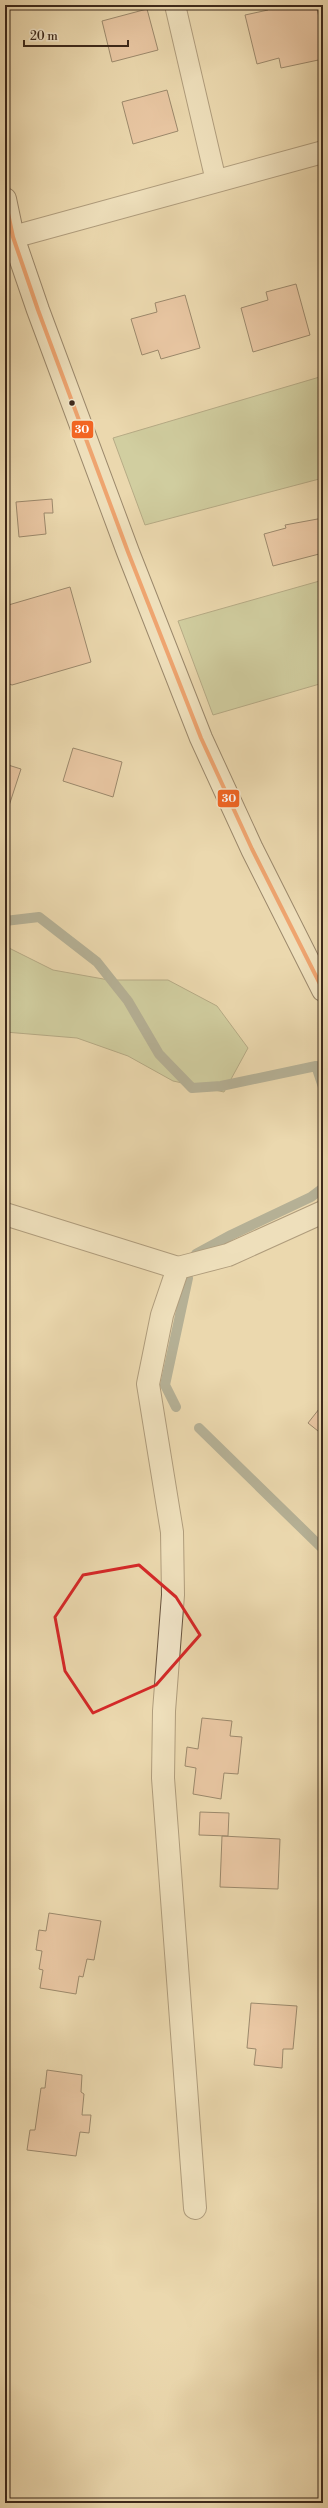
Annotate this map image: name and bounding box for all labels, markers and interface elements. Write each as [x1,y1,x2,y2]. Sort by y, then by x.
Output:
scale bar [24,22,128,48]
text: 20 m [30,29,58,44]
unlabelled marker [67,398,77,408]
line badge: 30 [71,420,94,439]
text: 30 [75,423,89,437]
line badge: 30 [217,789,240,808]
text: 30 [222,792,236,806]

